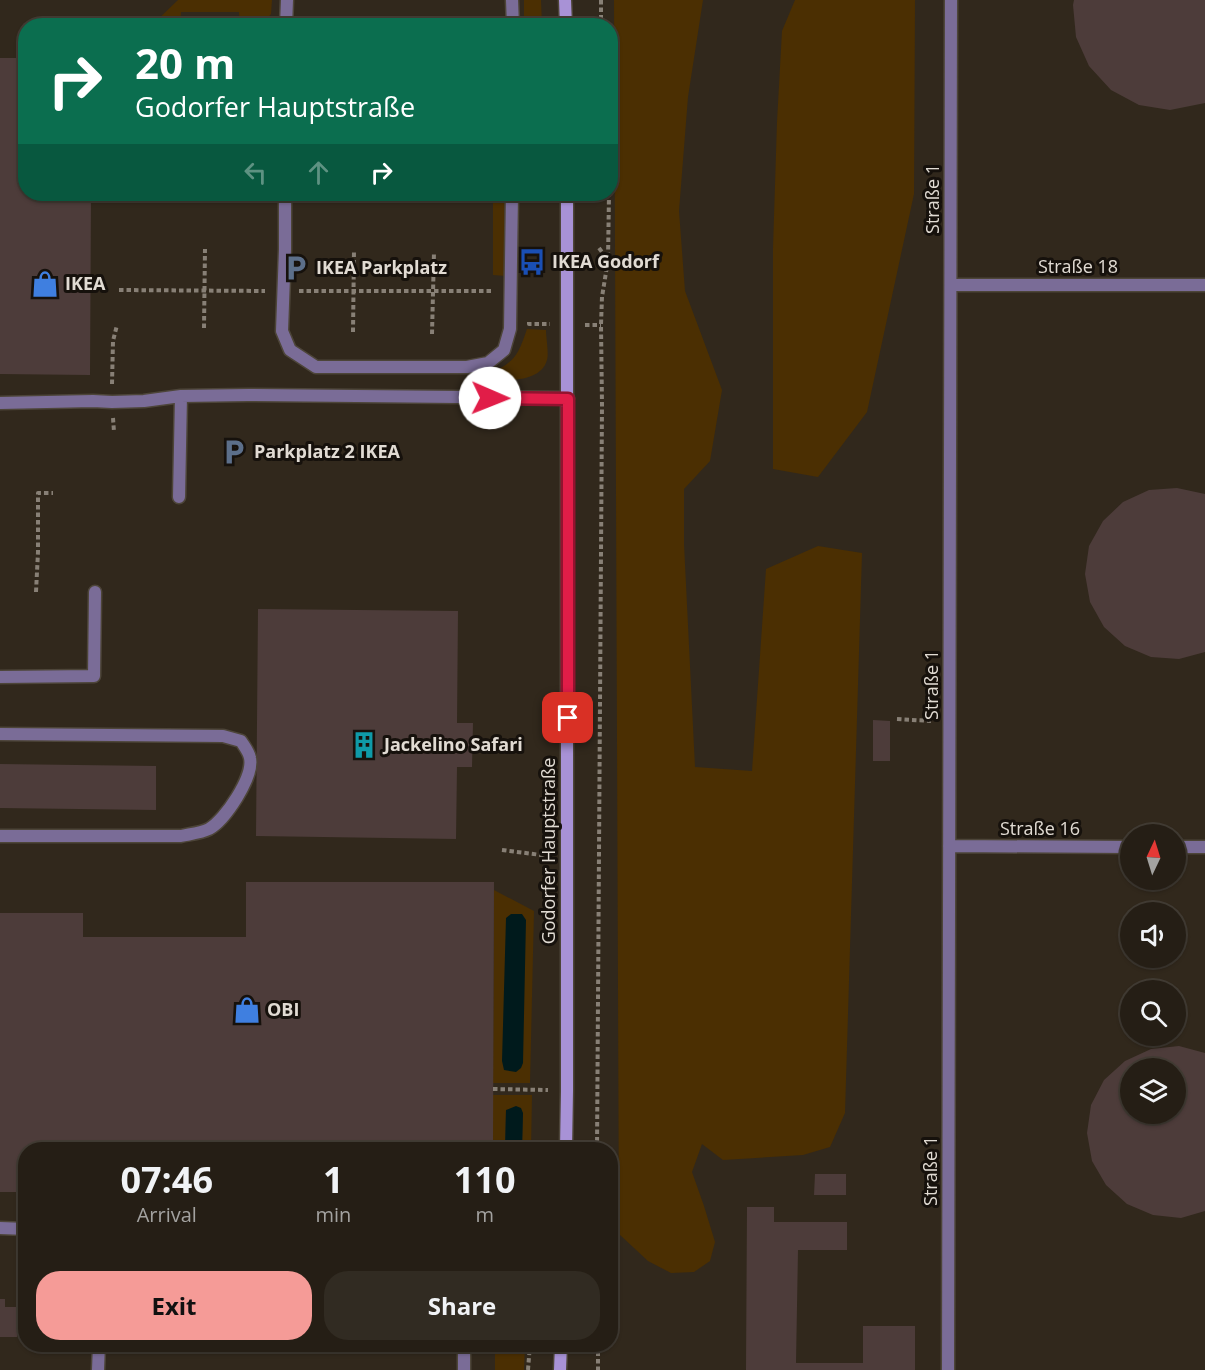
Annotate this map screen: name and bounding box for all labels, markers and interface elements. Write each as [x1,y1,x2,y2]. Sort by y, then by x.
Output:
text: 20 m [135,34,235,91]
icon: right [36,42,114,120]
text: Godorfer Hauptstraße [135,88,415,125]
icon: left [239,156,272,189]
icon: ahead [302,156,335,189]
icon: right [365,156,398,189]
street label: Straße 1 [920,164,944,234]
bus stop icon: IKEA Godorf [517,247,547,277]
place label: IKEA Godorf [552,249,660,273]
parking icon: IKEA Parkplatz [281,253,311,283]
street label: Straße 18 [1038,254,1118,278]
place label: IKEA Parkplatz [316,255,447,279]
shop icon: IKEA [30,269,60,299]
place label: IKEA [65,271,106,295]
position arrow [458,366,522,430]
parking icon: Parkplatz 2 IKEA [219,437,249,467]
place label: Parkplatz 2 IKEA [254,439,400,463]
street label: Straße 1 [919,650,943,720]
pin [542,692,593,743]
icon: arrive [551,701,584,734]
building icon: Jackelino Safari [349,730,379,760]
place label: Jackelino Safari [382,732,523,756]
street label: Godorfer Hauptstraße [536,758,560,944]
street label: Straße 16 [1000,816,1080,840]
north arrow [1120,824,1186,890]
map controls [1120,824,1186,1124]
button: sound [1120,902,1186,968]
button: search [1120,980,1186,1046]
shop icon: OBI [232,995,262,1025]
place label: OBI [267,997,299,1021]
button: layers [1120,1058,1186,1124]
street label: Straße 1 [918,1136,942,1206]
text: 07:46 [120,1155,213,1204]
text: 1 [323,1155,344,1204]
text: 110 [454,1155,516,1204]
text: Arrival [137,1201,197,1228]
text: min [315,1201,351,1228]
text: m [475,1201,494,1228]
button: Exit [36,1271,312,1340]
button: Share [324,1271,600,1340]

